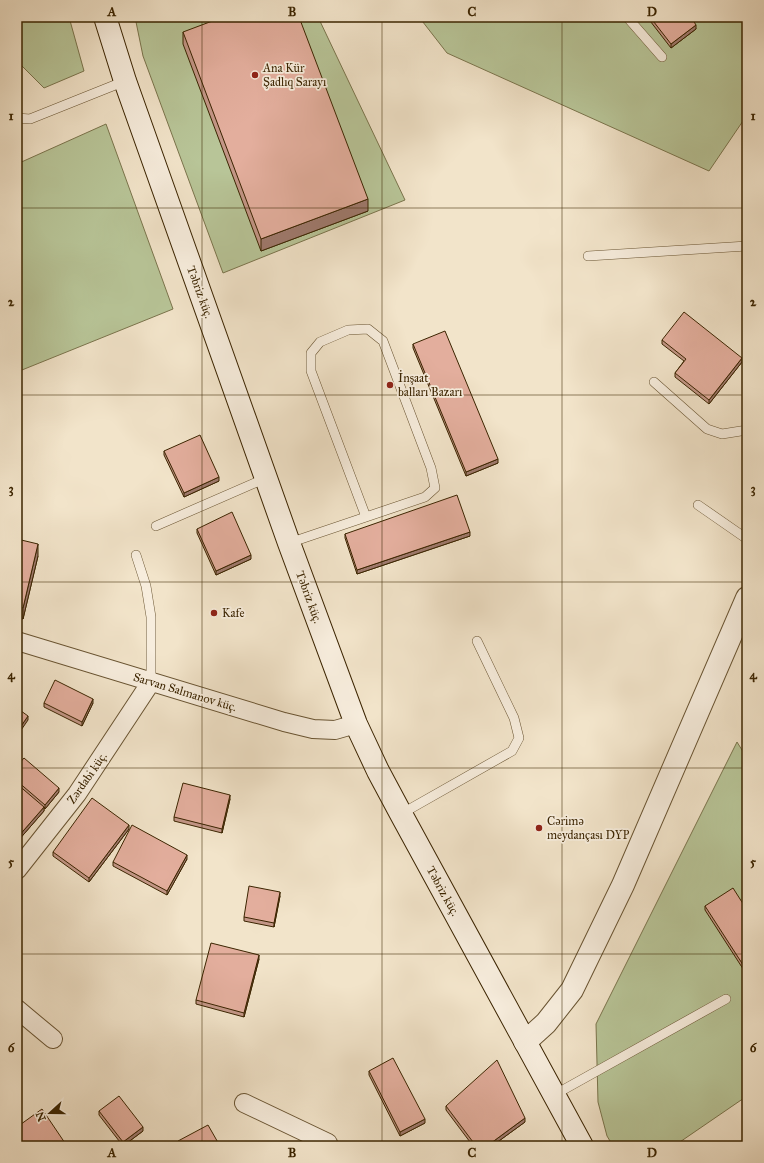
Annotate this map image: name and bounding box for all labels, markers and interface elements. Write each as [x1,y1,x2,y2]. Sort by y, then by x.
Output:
text: A [107,4,117,20]
text: B [288,4,297,20]
text: C [468,4,477,20]
text: D [647,4,657,20]
place label: Ana Kür Şadlıq Sarayı [262,61,327,90]
marker: Ana Kür Şadlıq Sarayı [250,70,260,80]
text: 1 [8,108,14,124]
text: 1 [750,108,756,124]
street label: Təbriz küç. [184,264,216,320]
text: 2 [8,294,15,310]
text: 2 [750,294,757,310]
place label: İnşaat balları Bazarı [398,370,463,399]
marker: İnşaat balları Bazarı [385,380,395,390]
text: 3 [8,481,14,497]
text: 3 [750,481,756,497]
street label: Təbriz küç. [293,569,325,625]
place label: Kafe [222,606,245,620]
marker: Kafe [209,608,219,618]
text: 4 [7,667,15,683]
text: 4 [749,667,757,683]
street label: Sarvan Salmanov küç. [132,670,238,714]
street label: Zərdabi küç. [64,750,110,806]
place label: Cərimə meydançası DYP [547,814,629,842]
marker: Cərimə meydançası DYP [534,823,544,833]
text: 5 [8,854,15,870]
text: 5 [750,854,757,870]
street label: Təbriz küç. [424,864,462,918]
text: 6 [8,1040,16,1056]
text: 6 [750,1040,758,1056]
north arrow [30,1093,70,1133]
text: N [33,1109,49,1123]
text: A [107,1145,117,1161]
text: B [288,1145,297,1161]
text: C [468,1145,477,1161]
text: D [647,1145,657,1161]

